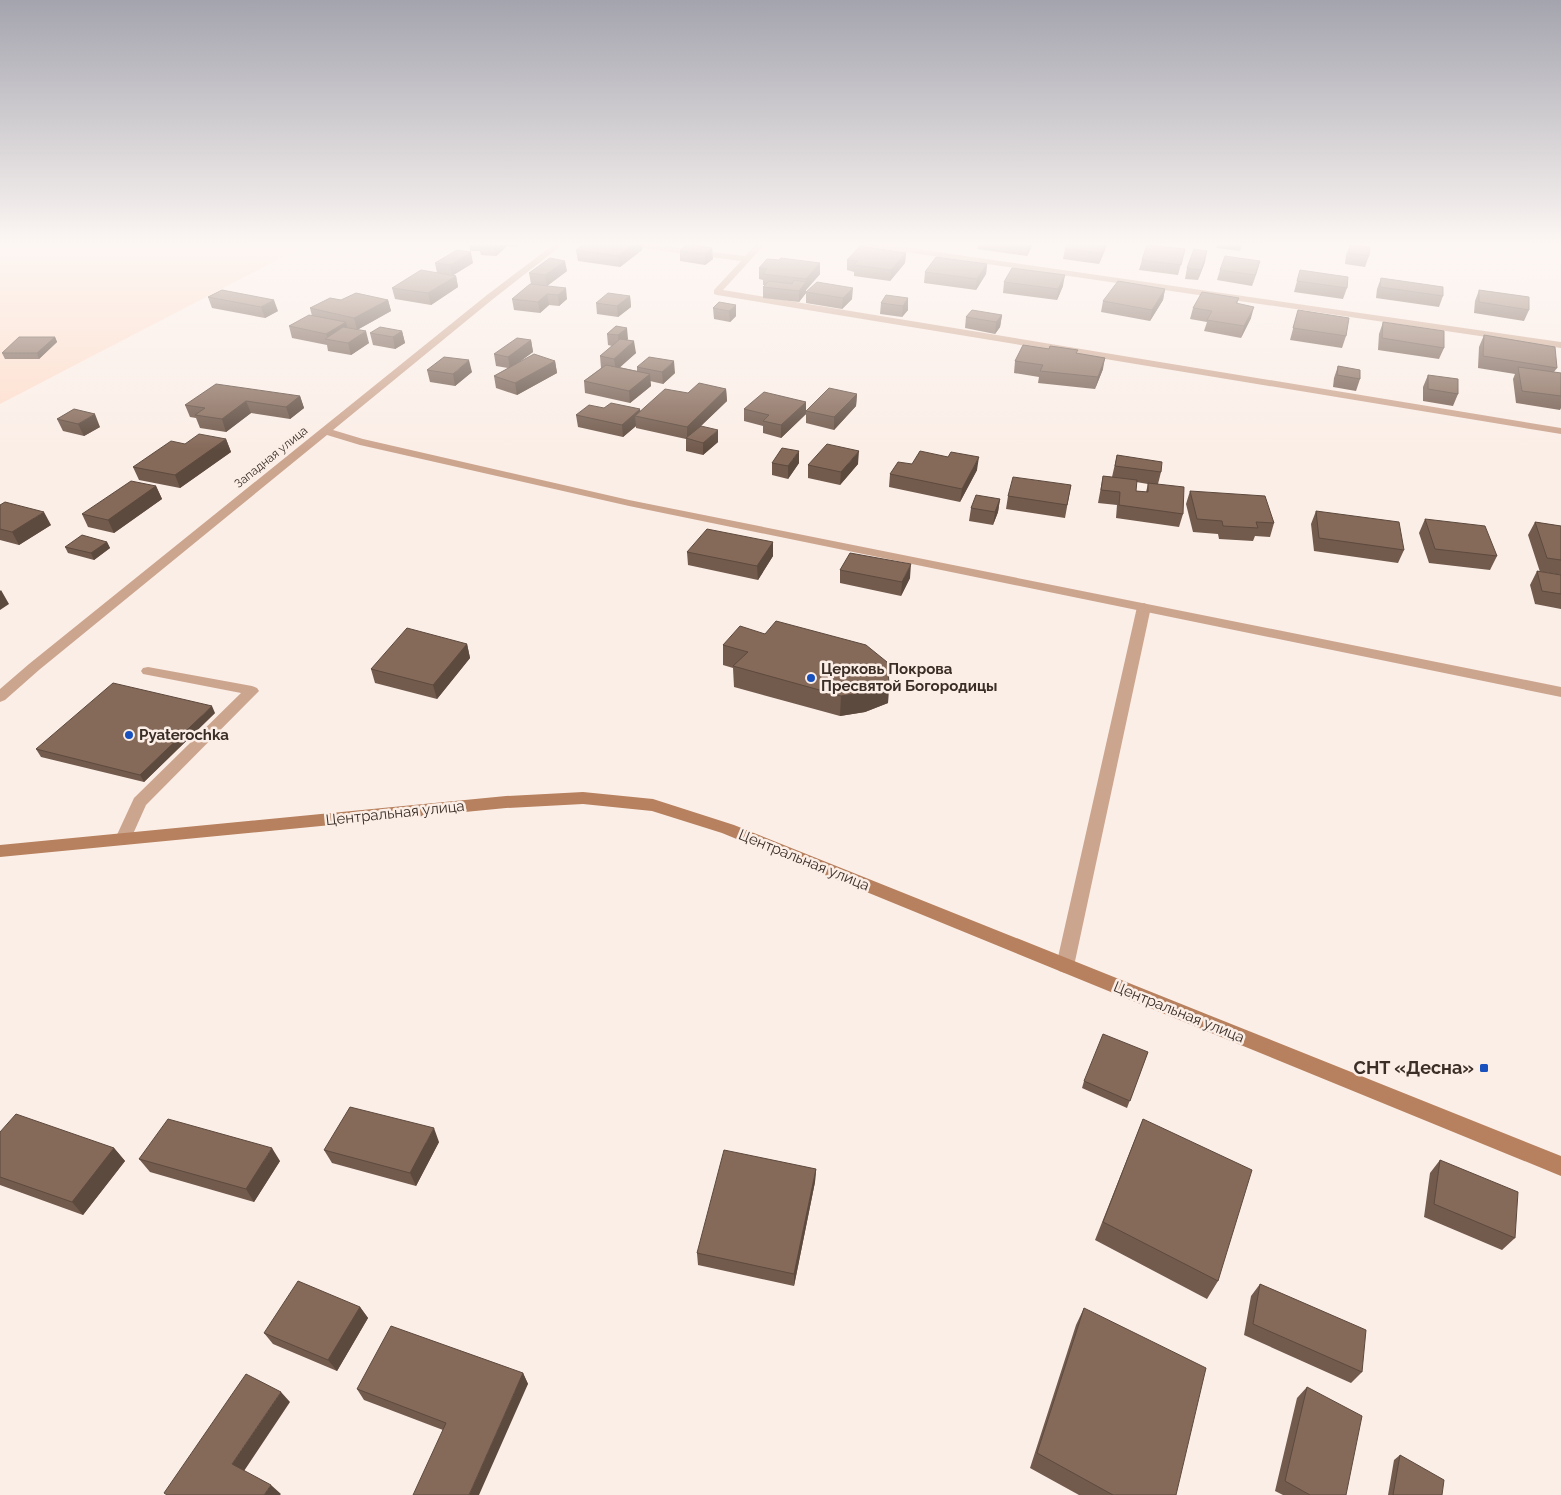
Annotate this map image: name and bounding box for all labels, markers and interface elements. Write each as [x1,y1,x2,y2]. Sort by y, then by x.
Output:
street label: Западная улица [232,423,310,491]
place label: Церковь Покрова Пресвятой Богородицы [821,660,998,695]
marker: Церковь Покрова Пресвятой Богородицы [805,672,817,684]
place label: Pyaterochka [139,726,229,744]
marker: Pyaterochka [123,729,135,741]
street label: Центральная улица [325,797,465,829]
street label: Центральная улица [736,826,872,894]
street label: Центральная улица [1111,978,1247,1046]
place label: СНТ «Десна» [1354,1057,1474,1078]
marker: СНТ «Десна» [1478,1062,1490,1074]

